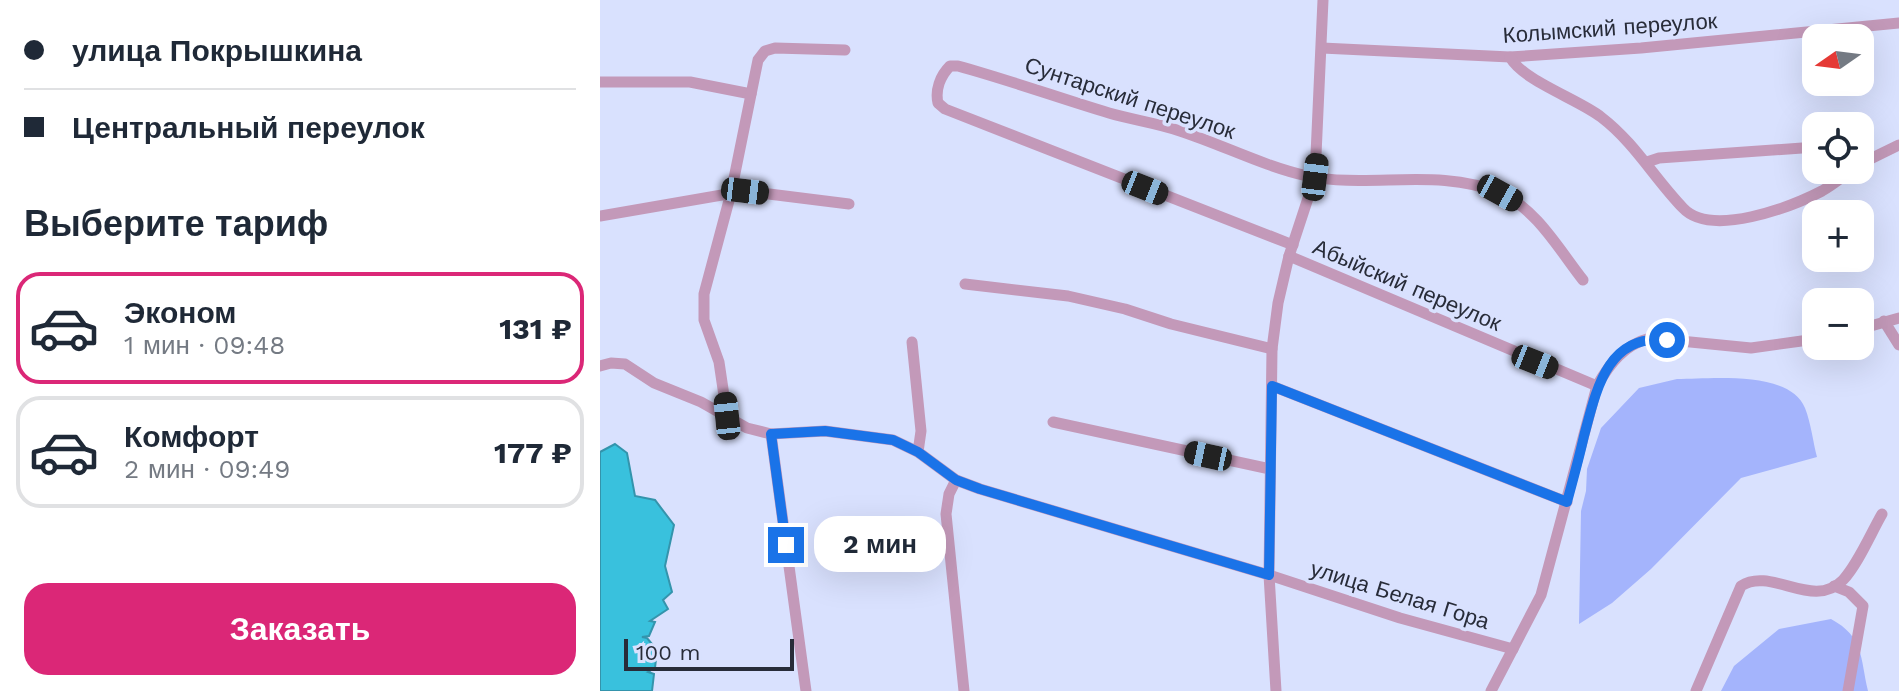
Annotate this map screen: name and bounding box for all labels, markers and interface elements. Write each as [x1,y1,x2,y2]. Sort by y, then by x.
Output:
street label: Колымский переулок [1502,8,1718,48]
north arrow [1802,24,1874,96]
map controls [1802,24,1874,360]
text: улица Покрышкина [72,33,362,68]
street label: Сунтарский переулок [1022,52,1239,144]
text: Центральный переулок [72,110,425,145]
button: locate [1802,112,1874,184]
car [1300,152,1330,202]
car [1118,168,1172,208]
car [1473,171,1527,215]
car [720,176,770,206]
button: + [1802,200,1874,272]
text: Выберите тариф [24,203,328,245]
street label: Абыйский переулок [1309,234,1505,336]
button: − [1802,288,1874,360]
icon: car [28,292,100,364]
text: Эконом [124,295,237,330]
text: 131 ₽ [499,311,572,346]
route start [1649,322,1685,358]
text: 1 мин · 09:48 [124,330,285,360]
car [1508,342,1562,382]
car [713,391,741,441]
icon: car [28,416,100,488]
text: Комфорт [124,419,259,454]
text: 177 ₽ [494,435,572,470]
car [1182,439,1234,473]
text: 2 мин · 09:49 [124,454,290,484]
callout: 2 мин [814,517,946,573]
route end [768,527,804,563]
text: 2 мин [843,529,917,559]
street label: улица Белая Гора [1308,556,1493,634]
button: Заказать [24,583,576,675]
scale bar [624,635,794,671]
text: 100 m [636,640,700,665]

